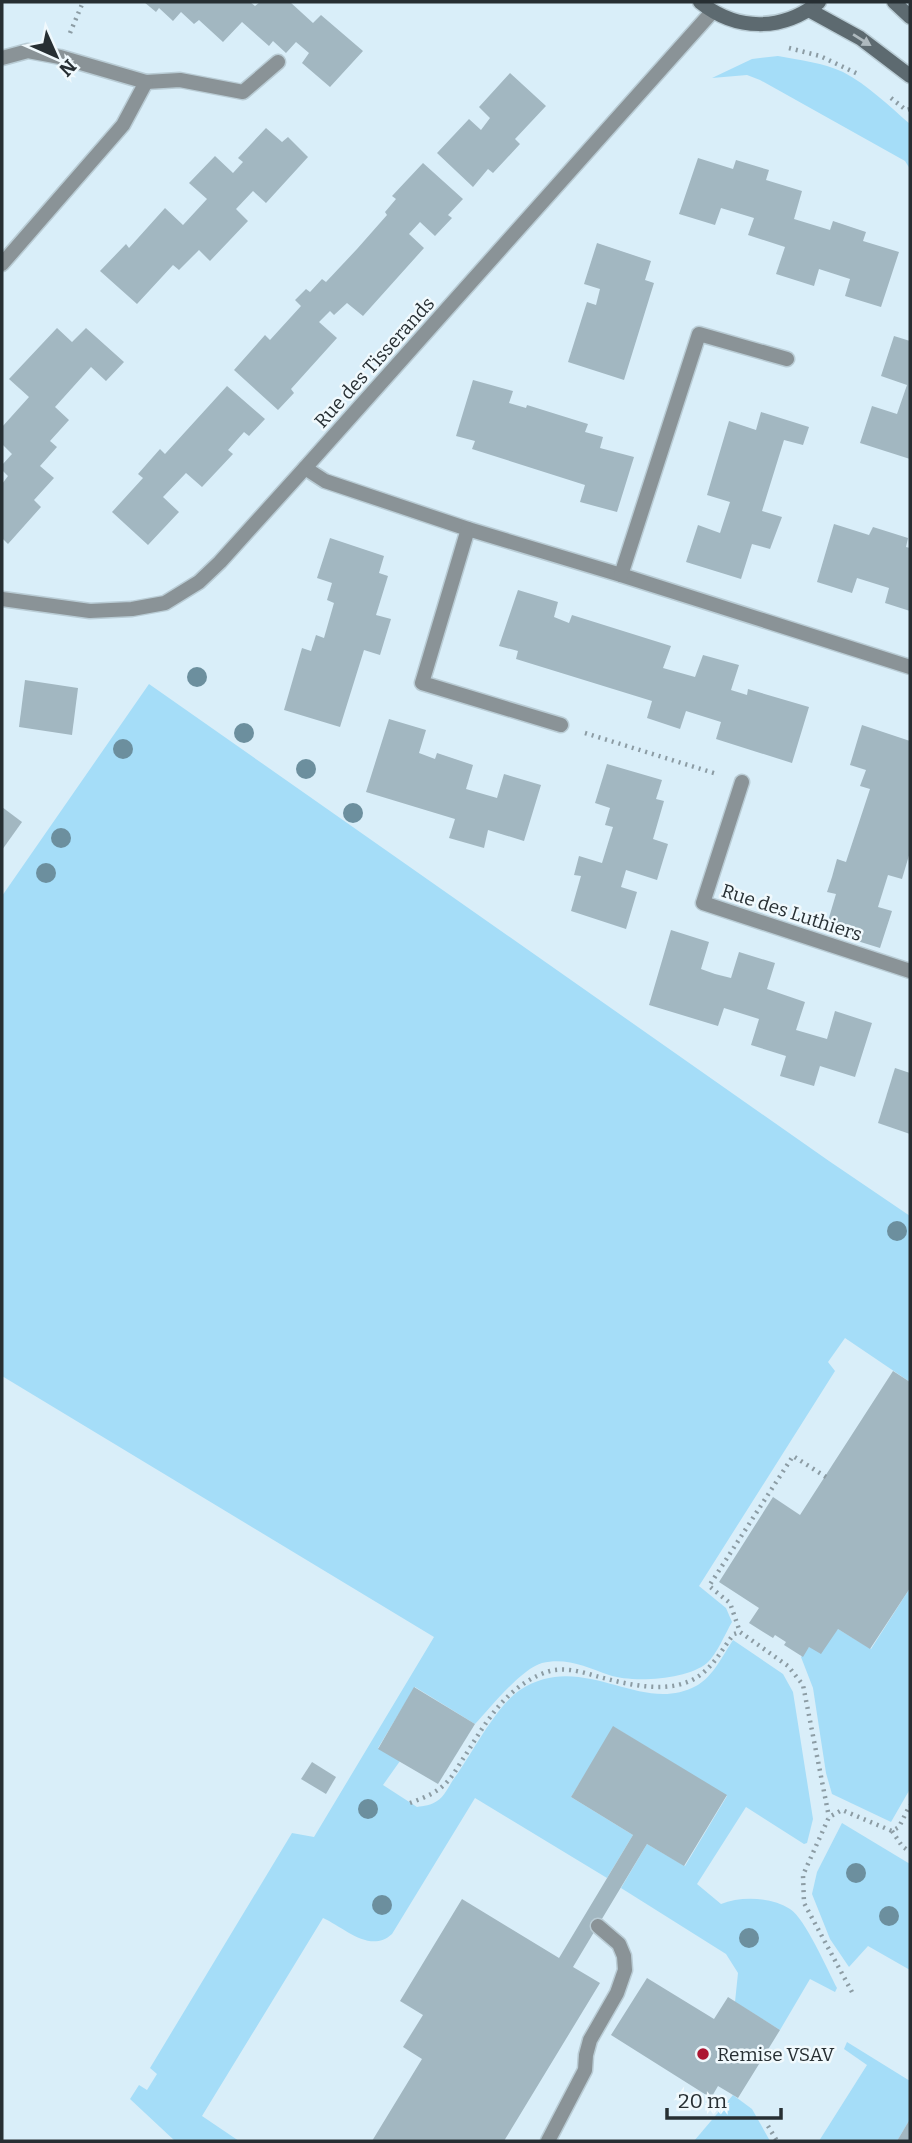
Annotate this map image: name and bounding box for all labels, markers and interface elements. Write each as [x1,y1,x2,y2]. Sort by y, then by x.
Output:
north arrow [21,21,91,91]
one-way arrow [852,33,871,46]
text: N [54,54,81,81]
street label: Rue des Tisserands [310,292,439,433]
street label: Rue des Luthiers [719,879,865,946]
place label: Remise VSAV [717,2043,835,2066]
marker: Remise VSAV [695,2046,711,2062]
scale bar [667,2076,781,2120]
text: 20 m [678,2088,727,2114]

